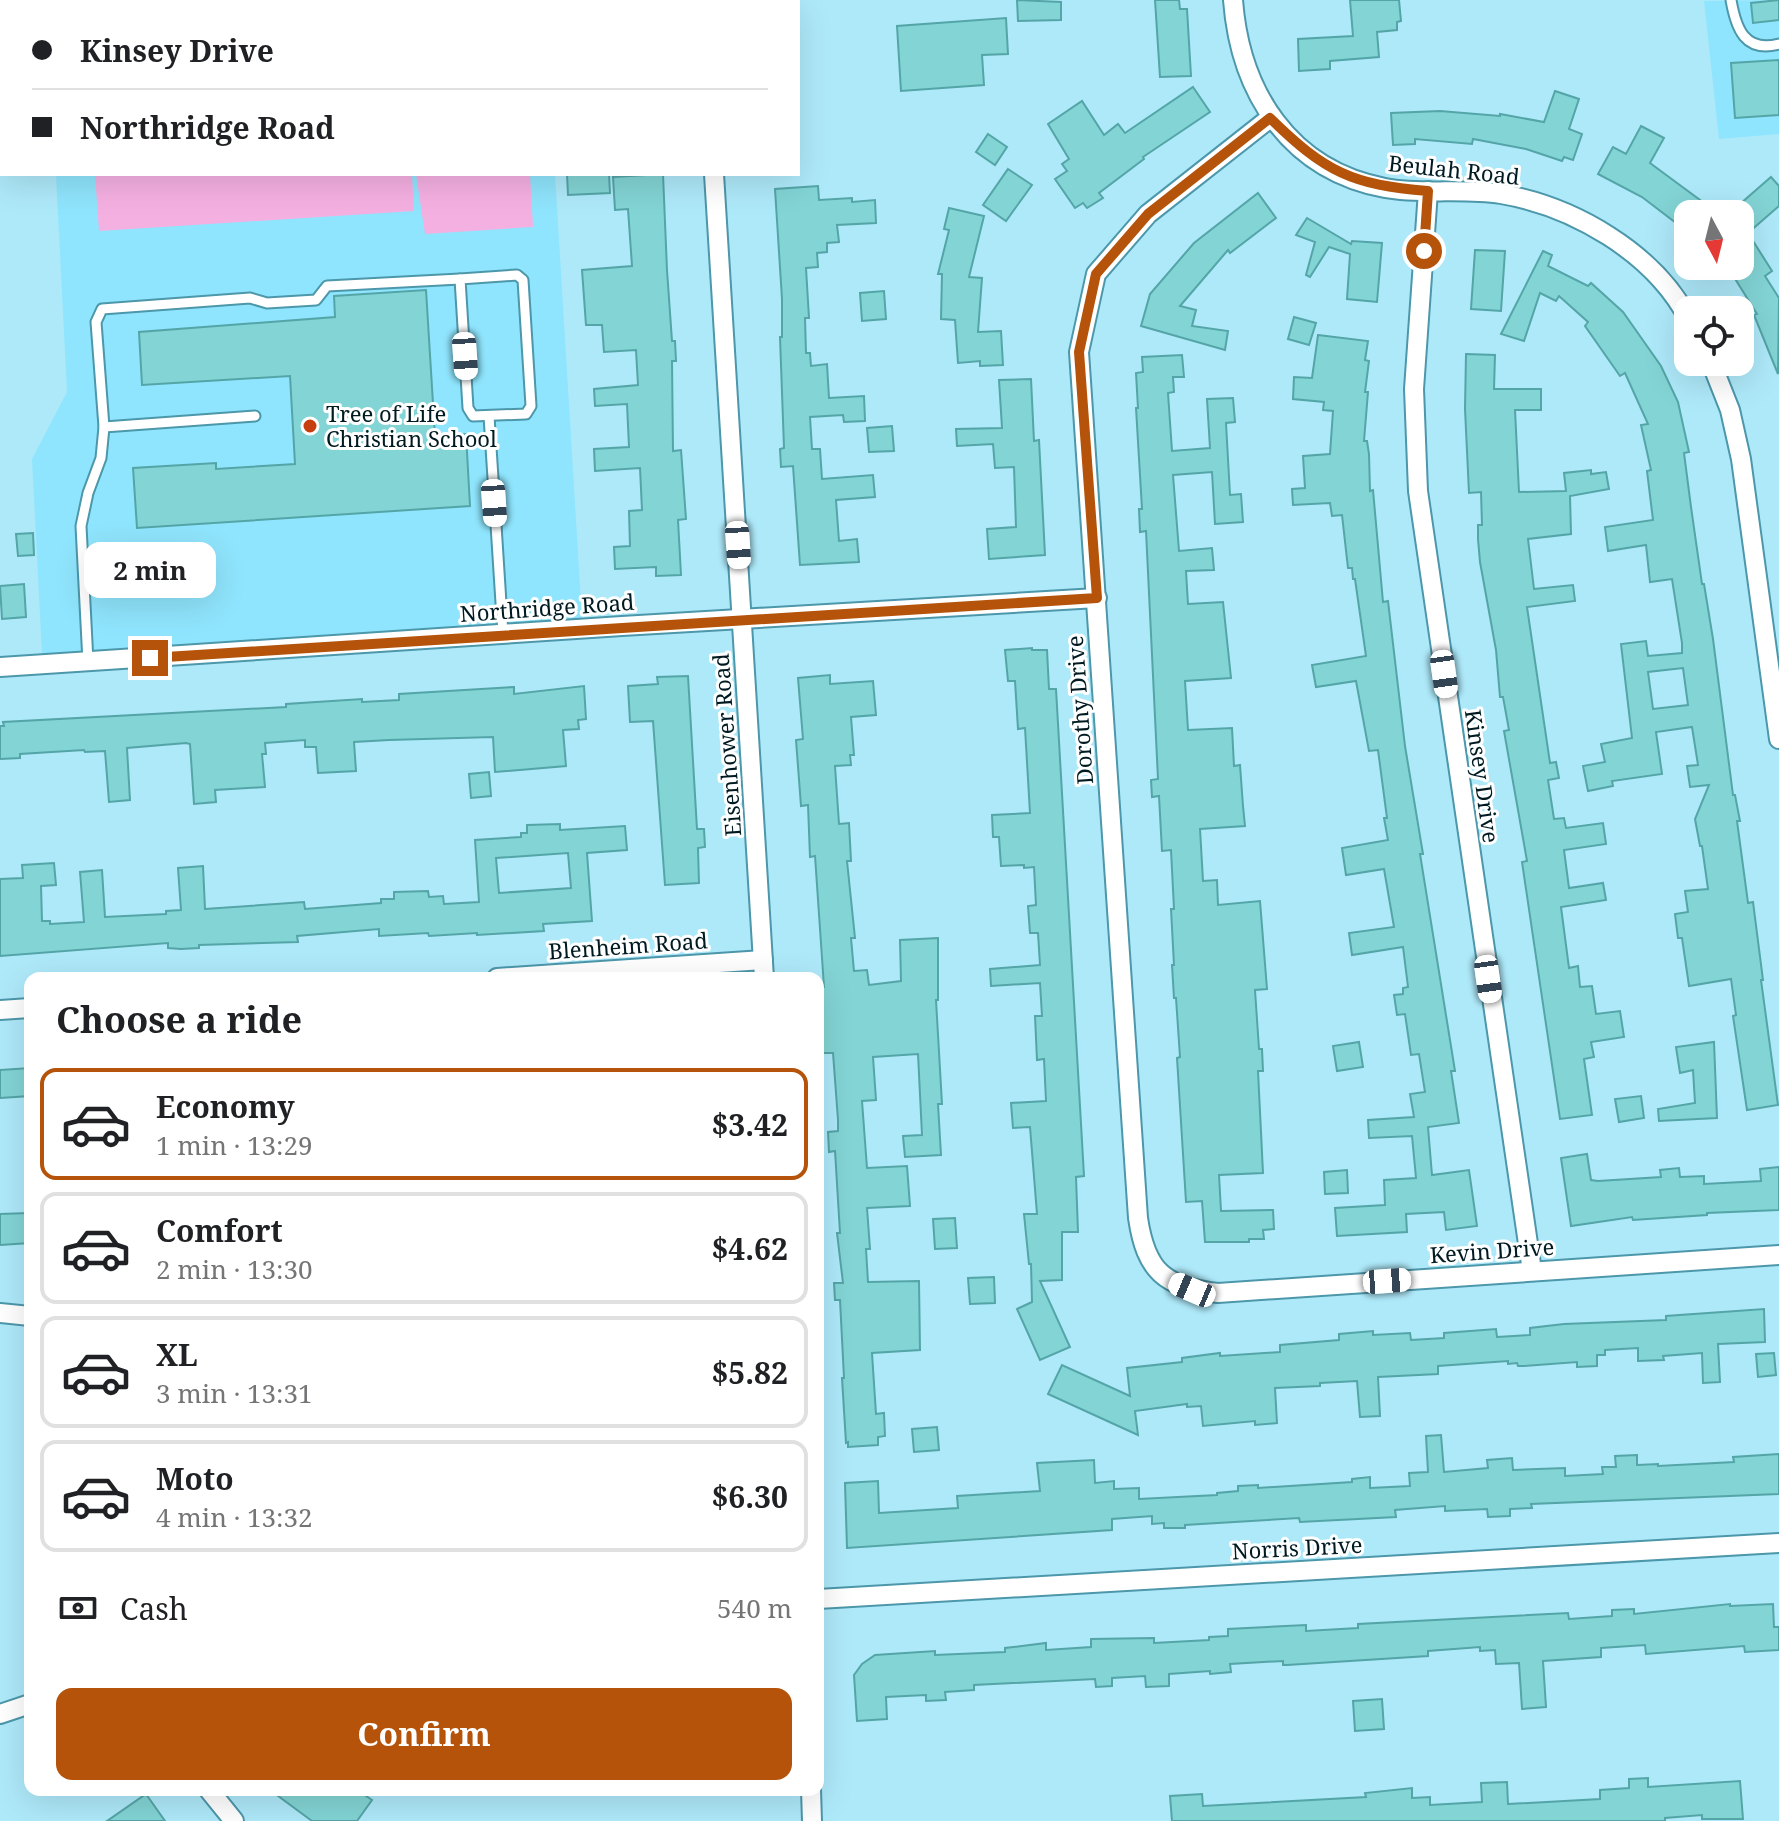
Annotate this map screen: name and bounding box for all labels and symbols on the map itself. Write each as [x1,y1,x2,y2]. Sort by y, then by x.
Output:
street label: Beulah Road [1387,147,1522,191]
north arrow [1674,200,1754,280]
route start [1406,233,1442,269]
car [451,331,479,381]
place label: Tree of Life Christian School [326,398,497,453]
marker: Tree of Life Christian School [301,417,319,435]
car [480,478,508,528]
car [724,520,752,570]
callout: 2 min [84,542,216,598]
street label: Northridge Road [459,586,636,628]
street label: Dorothy Drive [1059,635,1099,785]
route end [132,640,168,676]
car [1429,649,1459,699]
street label: Eisenhower Road [705,652,747,837]
street label: Kinsey Drive [1459,707,1507,845]
street label: Blenheim Road [547,924,709,966]
car [1473,954,1503,1004]
street label: Kevin Drive [1429,1231,1555,1269]
car [1362,1267,1412,1295]
car [1165,1270,1219,1310]
street label: Norris Drive [1231,1529,1363,1565]

